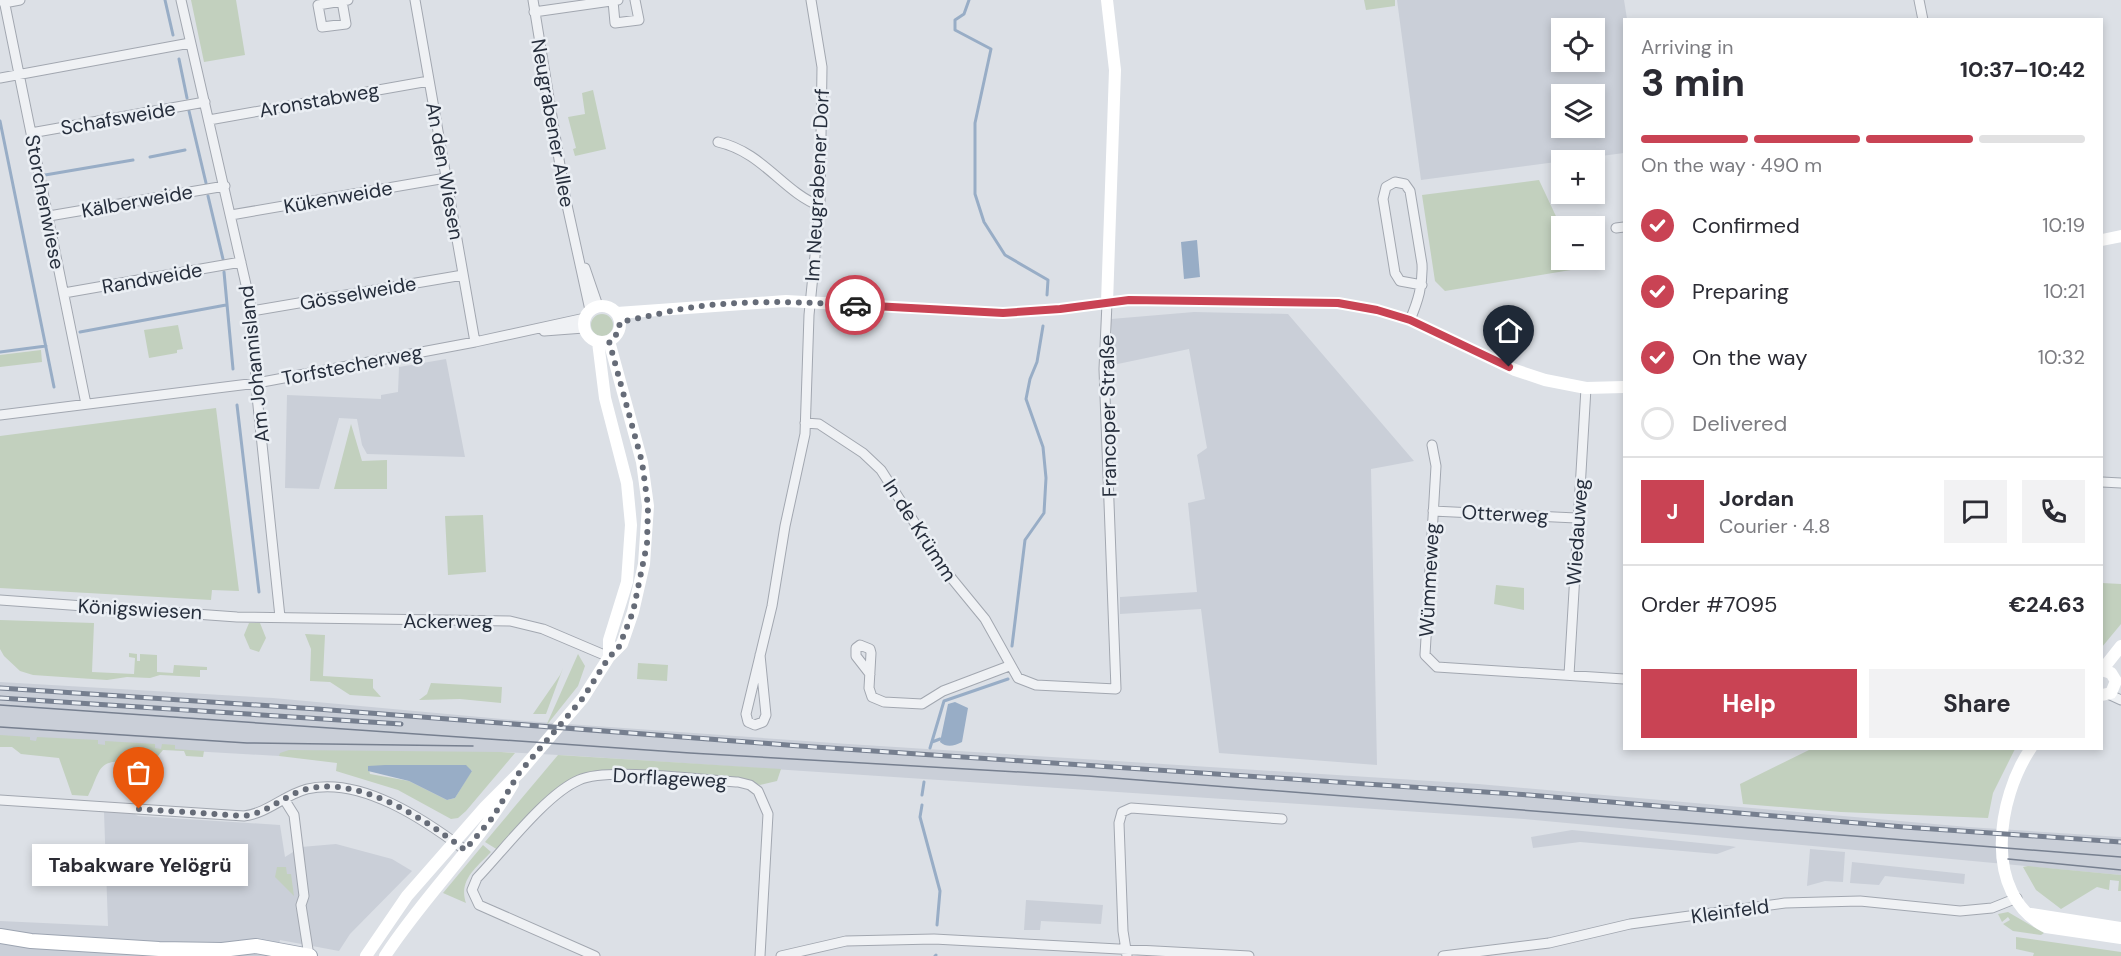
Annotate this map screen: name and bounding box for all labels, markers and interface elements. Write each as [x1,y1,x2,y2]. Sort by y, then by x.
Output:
map controls [1551,18,1605,270]
button: locate [1551,18,1605,72]
text: Arriving in [1641,34,1733,60]
street label: Neugrabener Allee [525,37,581,209]
text: 10:37–10:42 [1960,55,2085,84]
text: 3 min [1641,57,1745,108]
street label: Aronstabweg [257,77,381,123]
button: layers [1551,84,1605,138]
street label: Im Neugrabener Dorf [799,88,835,282]
street label: Schafsweide [58,95,178,141]
street label: An den Wiesen [420,100,470,242]
street label: Storchenwiese [19,132,71,272]
button: + [1551,150,1605,204]
text: On the way · 490 m [1641,152,1822,178]
street label: Kükenweide [282,175,394,219]
street label: Kälberweide [79,178,195,224]
icon: check [1641,209,1674,242]
text: Confirmed [1692,211,1800,240]
text: 10:19 [2042,212,2085,238]
button: − [1551,216,1605,270]
street label: Randweide [100,256,204,300]
street label: Gösselweide [298,270,418,316]
courier [825,275,885,335]
icon: check [1641,275,1674,308]
text: Preparing [1692,277,1789,306]
text: 10:21 [2043,278,2085,304]
street label: Am Johannisland [233,284,275,444]
icon: car [839,289,872,322]
pin [1483,305,1534,367]
icon: home [1492,314,1525,347]
street label: Francoper Straße [1094,335,1122,497]
street label: Torfstecherweg [279,339,425,391]
icon: check [1641,341,1674,374]
text: On the way [1692,343,1807,372]
text: 10:32 [2038,344,2085,370]
text: Delivered [1692,409,1787,438]
street label: In de Krümm [877,474,963,586]
street label: Wiedauweg [1560,477,1594,587]
button: chat [1944,480,2007,543]
button: phone [2022,480,2085,543]
text: Jordan [1719,484,1794,513]
text: J [1667,497,1678,526]
street label: Otterweg [1461,499,1549,529]
text: Courier · 4.8 [1719,513,1830,539]
street label: Wümmeweg [1413,522,1445,638]
text: Order #7095 [1641,590,1777,619]
text: €24.63 [2009,590,2085,619]
street label: Königswiesen [77,593,203,625]
street label: Ackerweg [403,608,493,634]
button: Help [1641,669,1857,738]
button: Share [1869,669,2085,738]
pin [113,747,164,809]
icon: bag [122,756,155,789]
street label: Dorflageweg [612,762,728,794]
callout: Tabakware Yelögrü [31,845,247,887]
text: Tabakware Yelögrü [49,852,231,878]
street label: Kleinfeld [1689,893,1771,929]

